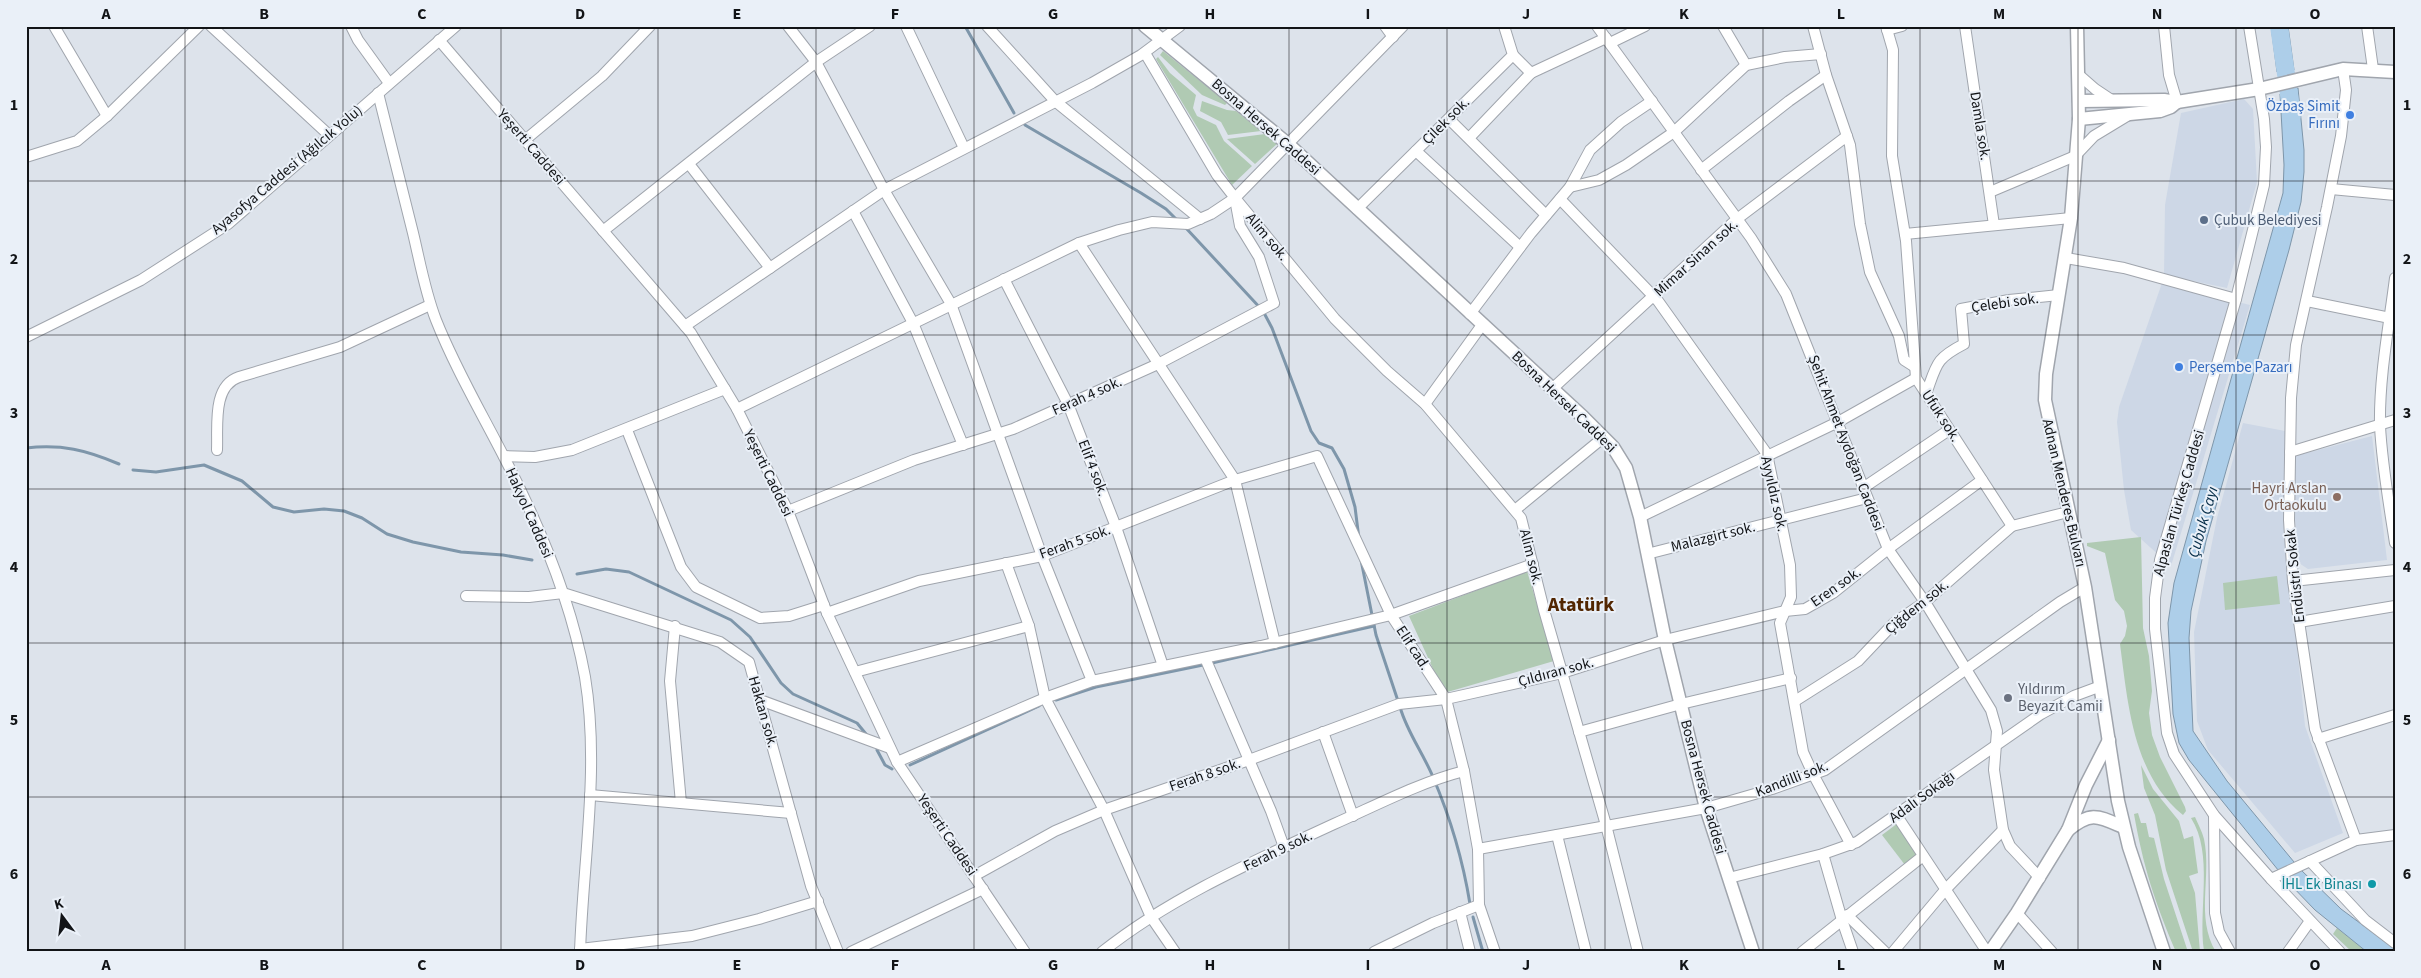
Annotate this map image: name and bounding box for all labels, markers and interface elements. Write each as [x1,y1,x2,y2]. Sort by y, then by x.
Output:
text: A [100,3,111,25]
text: B [259,3,269,25]
text: C [417,3,427,25]
text: D [575,3,585,25]
text: E [733,3,741,25]
text: F [891,3,899,25]
text: G [1048,3,1058,25]
text: H [1205,3,1215,25]
text: I [1366,3,1370,25]
text: J [1522,3,1530,25]
text: K [1679,3,1689,25]
text: L [1837,3,1845,25]
text: M [1993,3,2005,25]
text: N [2152,3,2162,25]
text: O [2310,3,2321,25]
street label: Bosna Hersek Caddesi [1207,74,1325,180]
street label: Damla sok. [1964,90,1996,162]
street label: Çilek sok. [1417,92,1475,150]
text: 1 [10,94,18,116]
text: 1 [2403,94,2411,116]
place label: Özbaş Simit Fırını [2266,96,2340,134]
street label: Ayasofya Caddesi (Ağılcık Yolu) [207,100,367,240]
street label: Yeşerti Caddesi [491,104,570,190]
marker: Özbaş Simit Fırını [2344,109,2356,121]
street label: Alim sok. [1241,208,1293,266]
place label: Çubuk Belediyesi [2214,210,2321,231]
street label: Mimar Sinan sok. [1649,214,1743,302]
marker: Çubuk Belediyesi [2198,214,2210,226]
text: 2 [10,248,18,270]
text: 2 [2403,248,2411,270]
street label: Çelebi sok. [1970,288,2040,318]
street label: Bosna Hersek Caddesi [1507,346,1621,458]
street label: Şehit Ahmet Aydoğan Caddesi [1803,352,1889,534]
place label: Perşembe Pazarı [2189,357,2293,378]
marker: Perşembe Pazarı [2173,361,2185,373]
street label: Ferah 4 sok. [1049,371,1125,421]
street label: Ufuk sok. [1916,386,1966,446]
text: 3 [10,402,18,424]
text: 3 [2403,402,2411,424]
street label: Adnan Menderes Bulvarı [2037,417,2091,569]
street label: Yeşerti Caddesi [737,425,798,520]
street label: Alpaslan Türkeş Caddesi [2148,427,2210,579]
street label: Elif 4 sok. [1073,437,1113,499]
street label: Ayyıldız sok. [1755,454,1793,534]
street label: Hakyol Caddesi [500,464,558,562]
place label: Hayri Arslan Ortaokulu [2252,478,2327,516]
water label: Çubuk Çayı [2182,484,2224,560]
marker: Hayri Arslan Ortaokulu [2331,491,2343,503]
street label: Malazgirt sok. [1669,516,1757,558]
street label: Ferah 5 sok. [1036,519,1114,565]
street label: Alim sok. [1514,527,1548,587]
street label: Endüstri Sokak [2280,528,2310,624]
text: 4 [10,556,19,578]
text: 4 [2403,556,2412,578]
street label: Eren sok. [1806,562,1866,612]
street label: Çiğdem sok. [1881,575,1953,639]
district label: Atatürk [1547,591,1614,619]
street label: Elif cad. [1391,622,1435,674]
street label: Çıldıran sok. [1516,652,1596,692]
street label: Haktan sok. [743,674,783,750]
place label: Yıldırım Beyazıt Camii [2017,679,2103,717]
marker: Yıldırım Beyazıt Camii [2002,692,2014,704]
text: 5 [10,709,18,731]
text: 5 [2403,709,2411,731]
street label: Bosna Hersek Caddesi [1675,717,1731,857]
street label: Ferah 8 sok. [1166,753,1244,797]
street label: Kandilli sok. [1752,755,1832,803]
street label: Adalı Sokağı [1885,766,1959,828]
street label: Yeşerti Caddesi [911,789,982,880]
street label: Ferah 9 sok. [1240,825,1316,877]
text: 6 [10,863,18,885]
text: 6 [2403,863,2411,885]
place label: İHL Ek Binası [2281,874,2362,895]
marker: İHL Ek Binası [2366,878,2378,890]
north arrow [38,890,88,940]
text: K [52,894,66,915]
text: A [100,954,111,976]
text: B [259,954,269,976]
text: C [417,954,427,976]
text: D [575,954,585,976]
text: E [733,954,741,976]
text: F [891,954,899,976]
text: G [1048,954,1058,976]
text: H [1205,954,1215,976]
text: I [1366,954,1370,976]
text: J [1522,954,1530,976]
text: K [1679,954,1689,976]
text: L [1837,954,1845,976]
text: M [1993,954,2005,976]
text: N [2152,954,2162,976]
text: O [2310,954,2321,976]

